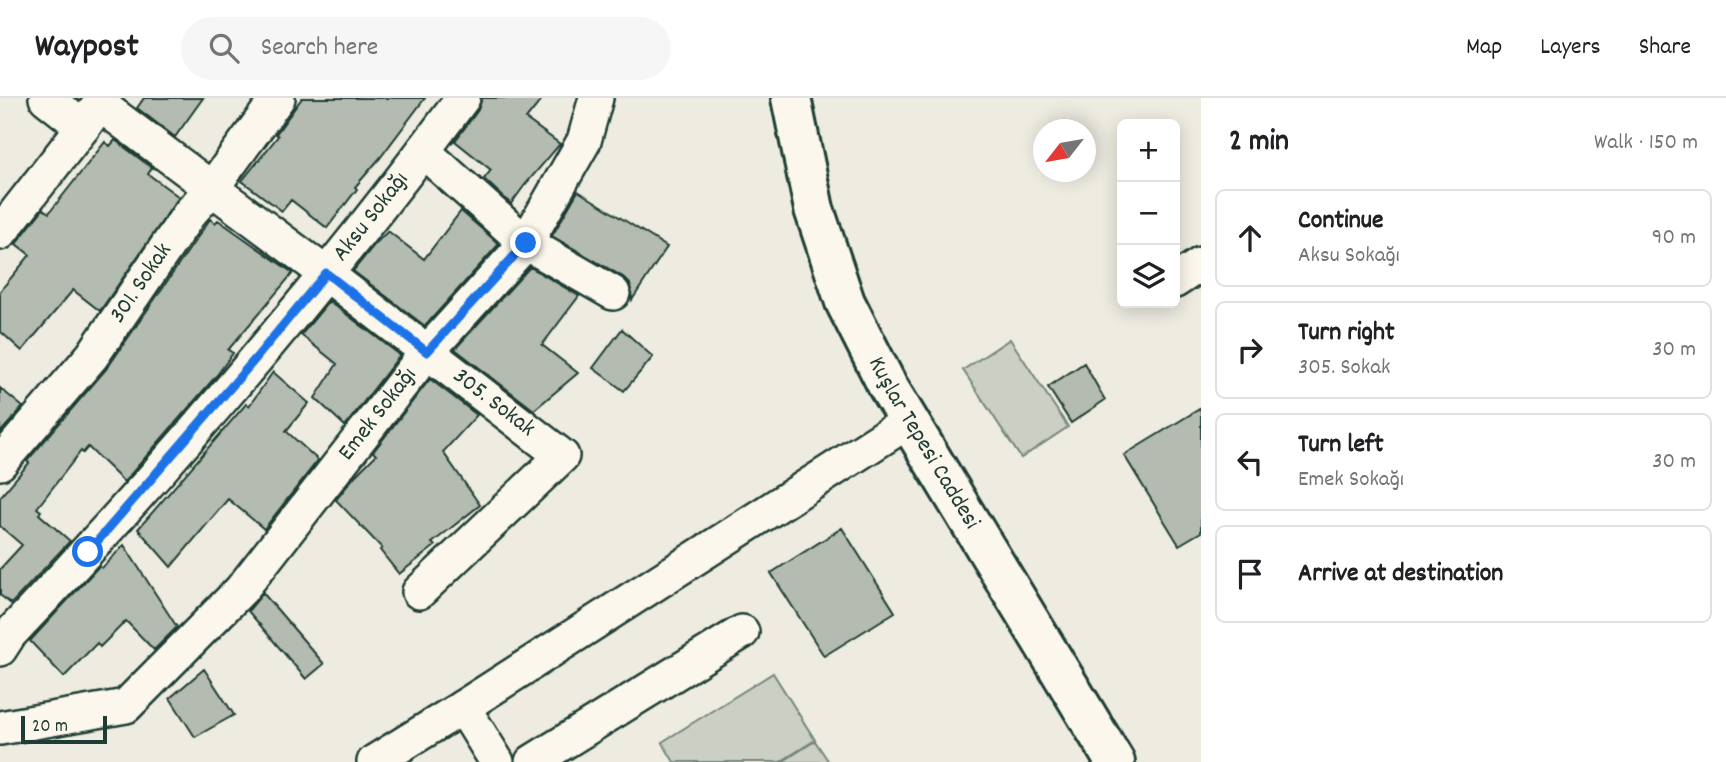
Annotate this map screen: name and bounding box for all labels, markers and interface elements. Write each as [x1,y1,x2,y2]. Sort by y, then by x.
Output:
search box [181,17,671,80]
text: Waypost [35,25,139,72]
icon: search [205,29,243,67]
text: Search here [261,30,378,67]
text: Map [1466,31,1502,65]
text: Layers [1540,31,1601,65]
text: Share [1639,31,1691,65]
north arrow [1033,119,1096,182]
map controls [1117,119,1180,308]
button: + [1117,119,1180,182]
text: 2 min [1229,122,1289,165]
text: Walk · 150 m [1594,127,1698,160]
street label: Aksu Sokağı [325,165,418,269]
button: − [1117,182,1180,245]
text: Continue [1298,203,1383,240]
icon: ahead [1231,219,1269,257]
text: 90 m [1652,222,1696,255]
route end [510,227,541,258]
street label: 301. Sokak [102,236,181,330]
text: Aksu Sokağı [1298,240,1400,273]
button: layers [1117,245,1180,308]
text: Turn right [1298,315,1395,352]
icon: right [1231,331,1269,369]
text: 30 m [1652,334,1696,367]
street label: Kuşlar Tepesi Caddesi [859,351,988,536]
text: 305. Sokak [1298,352,1391,385]
street label: Emek Sokağı [331,360,426,469]
street label: 305. Sokak [445,360,542,446]
text: Turn left [1298,427,1384,464]
icon: left [1231,443,1269,481]
text: 30 m [1652,446,1696,479]
text: Emek Sokağı [1298,464,1404,497]
route start [72,536,103,567]
icon: arrive [1231,555,1269,593]
text: Arrive at destination [1298,556,1503,593]
scale bar [21,713,107,745]
text: 20 m [32,714,68,741]

